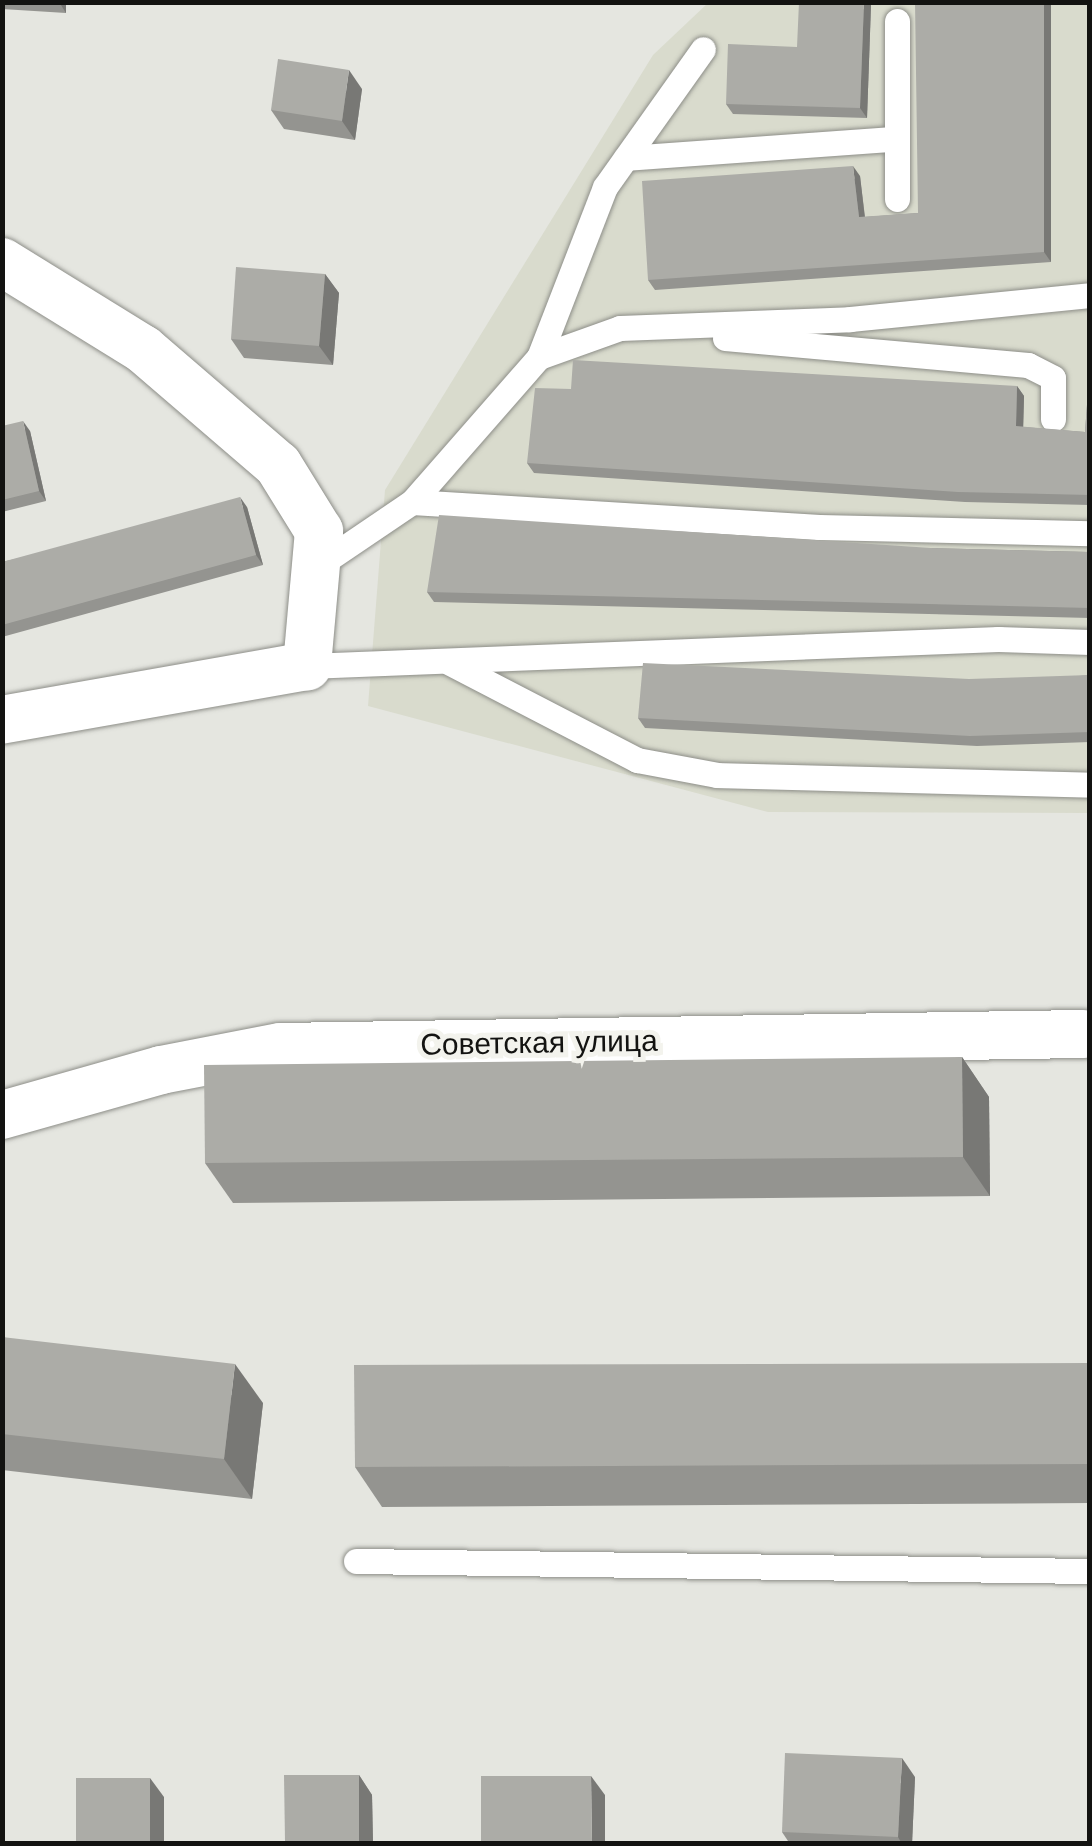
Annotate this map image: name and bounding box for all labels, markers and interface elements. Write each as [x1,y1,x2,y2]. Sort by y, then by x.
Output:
street label: Советская улица [420,1023,658,1063]

